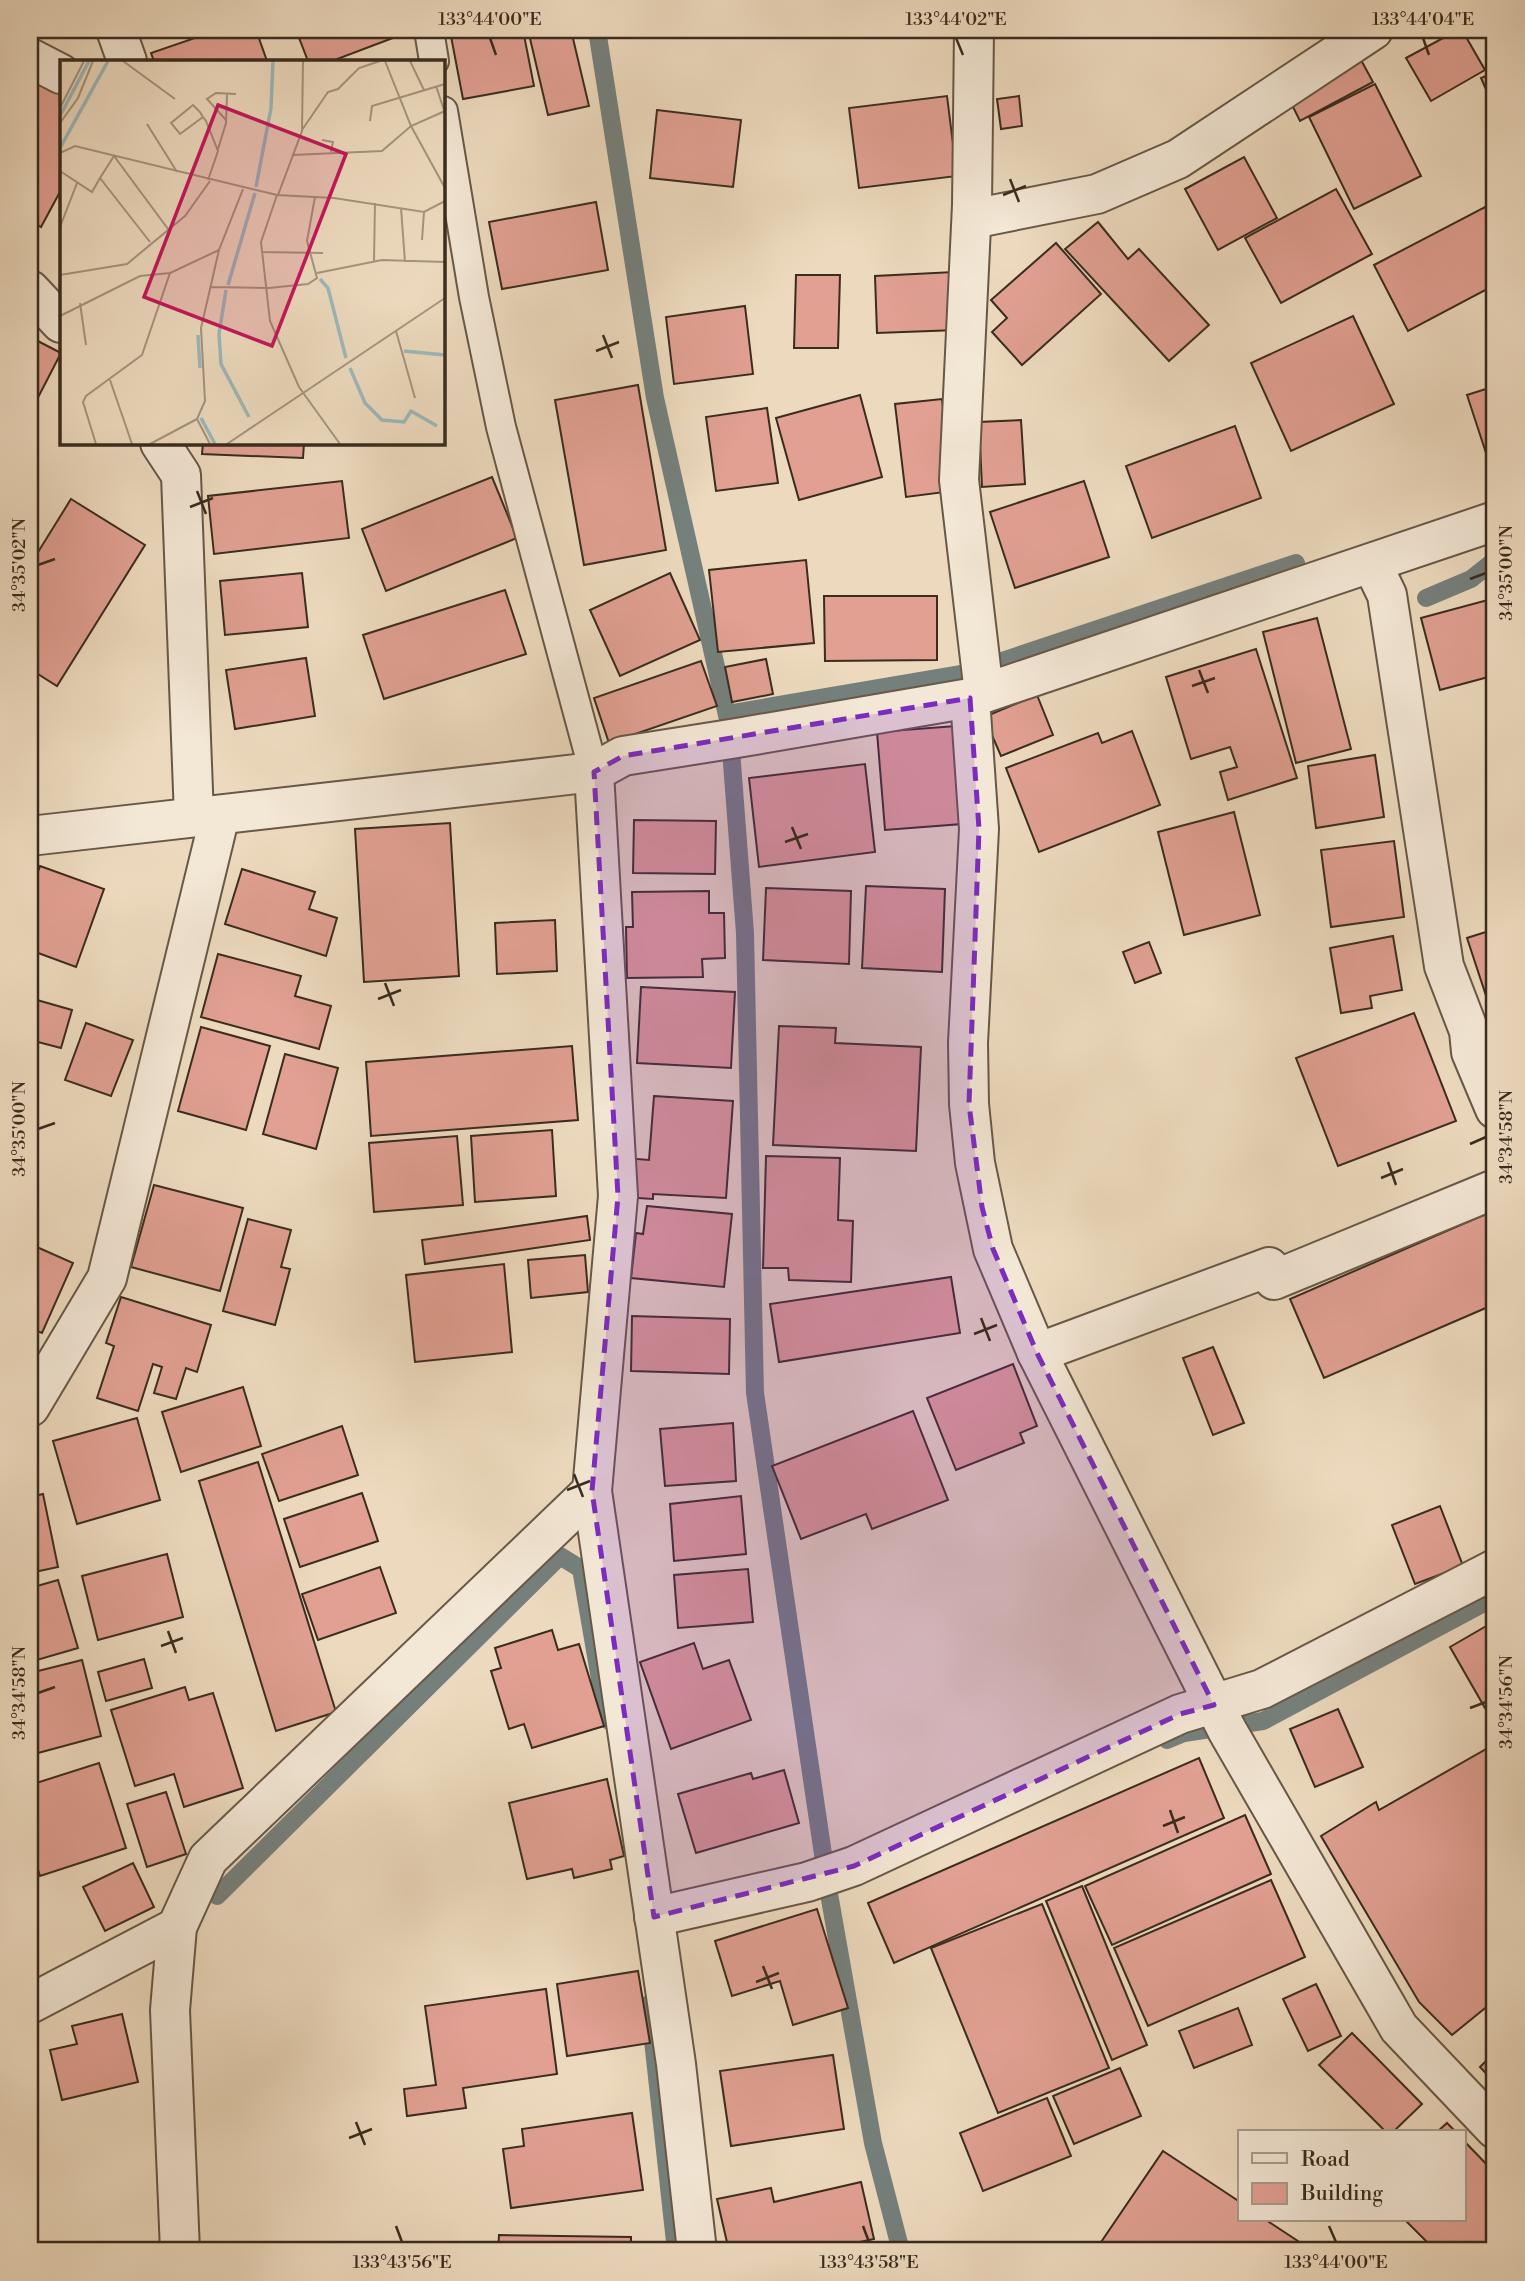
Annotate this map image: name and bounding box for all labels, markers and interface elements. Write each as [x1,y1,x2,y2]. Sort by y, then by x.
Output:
text: 133°44'00"E [438,8,542,31]
text: 133°44'02"E [905,8,1007,31]
text: 133°44'04"E [1372,8,1474,31]
inset map [60,60,444,444]
text: 34°35'02"N [8,518,31,612]
text: 34°35'00"N [1495,525,1518,621]
text: 34°35'00"N [8,1081,31,1177]
text: 34°34'58"N [1495,1089,1518,1184]
text: 34°34'58"N [8,1645,31,1740]
text: 34°34'56"N [1495,1655,1518,1749]
legend [1238,2130,1466,2222]
text: Road [1301,2147,1350,2173]
text: Building [1300,2181,1383,2207]
text: 133°43'56"E [352,2251,452,2274]
text: 133°43'58"E [819,2251,919,2274]
text: 133°44'00"E [1284,2251,1388,2274]

